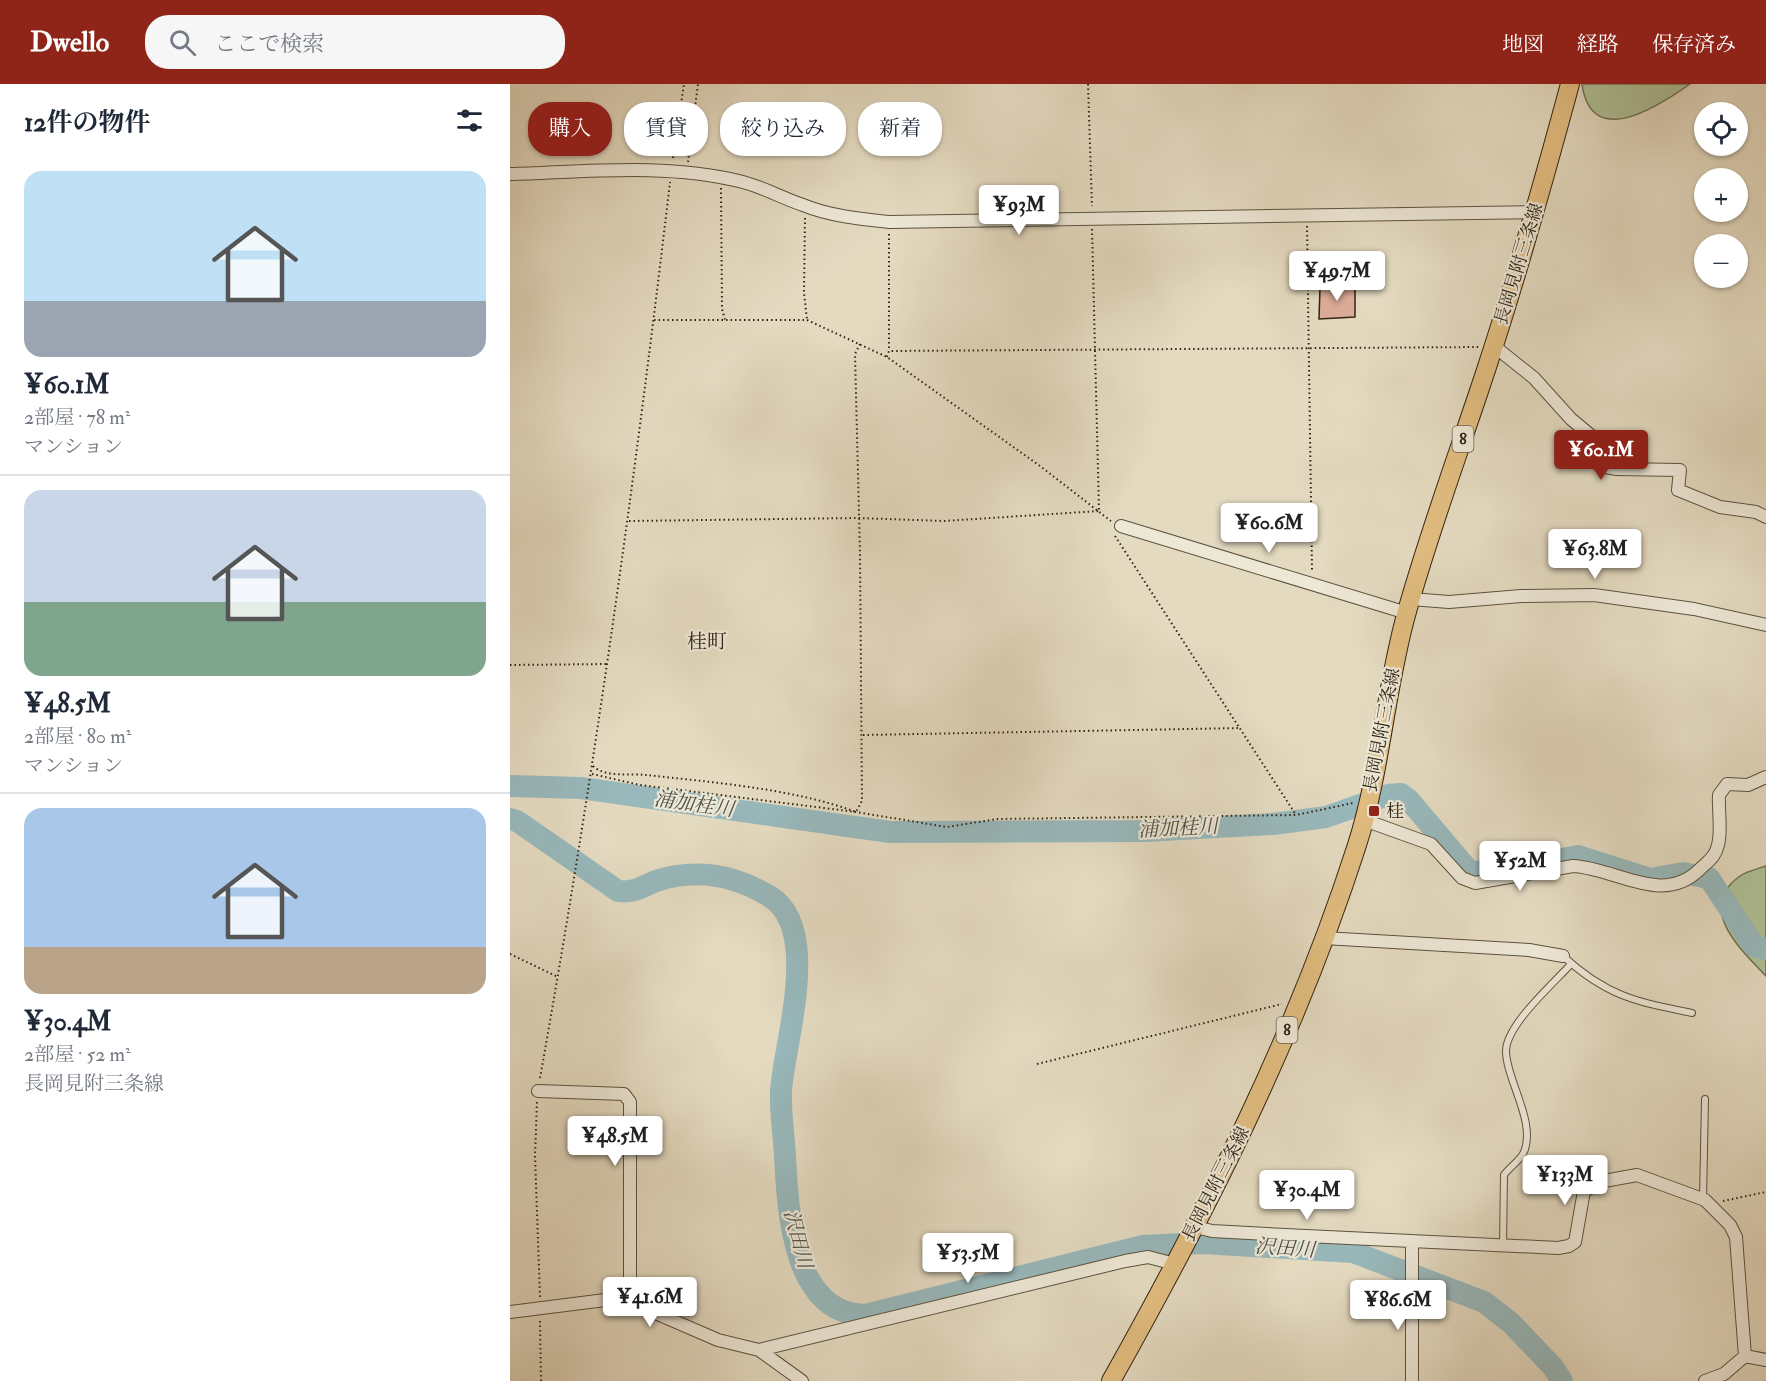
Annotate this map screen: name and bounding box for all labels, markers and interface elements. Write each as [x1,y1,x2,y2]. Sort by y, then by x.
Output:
search box [145,15,565,69]
text: Dwello [30,25,109,60]
icon: search [166,26,199,59]
text: ここで検索 [214,30,324,58]
text: 地図 [1502,31,1544,58]
text: 経路 [1577,31,1619,58]
text: 保存済み [1652,31,1736,58]
chip: 購入 [528,102,612,156]
chip: 賃貸 [624,102,708,156]
chip: 絞り込み [720,102,846,156]
chip: 新着 [858,102,942,156]
map controls [1694,102,1748,288]
button: locate [1694,102,1748,156]
icon: filters [453,104,486,137]
text: 12件の物件 [24,107,150,139]
button: + [1694,168,1748,222]
pin: ¥93M [983,185,1055,236]
text: ¥93M [993,192,1045,217]
street label: 長岡見附三条線 [1490,200,1548,328]
icon: home [201,210,309,318]
button: − [1694,234,1748,288]
pin: ¥49.7M [1288,251,1386,302]
text: ¥49.7M [1303,258,1371,283]
text: ¥60.1M [24,369,109,401]
text: 2部屋 · 78 m² [24,405,130,430]
road number: 8 [1452,426,1474,452]
pin: ¥60.1M [1552,430,1650,481]
text: マンション [24,434,123,459]
text: ¥60.1M [1568,437,1634,462]
pin: ¥60.6M [1220,503,1318,554]
text: ¥60.6M [1235,510,1303,535]
icon: home [201,529,309,637]
pin: ¥63.8M [1546,529,1644,580]
text: ¥63.8M [1562,536,1628,561]
district label: 桂町 [687,629,727,654]
street label: 長岡見附三条線 [1359,666,1405,794]
text: ¥48.5M [24,688,111,720]
text: 2部屋 · 80 m² [24,724,131,749]
text: マンション [24,753,123,778]
water label: 浦加桂川 [653,786,737,822]
place label: 桂 [1386,800,1404,823]
marker: 桂 [1367,804,1381,818]
water label: 浦加桂川 [1137,813,1221,843]
pin: ¥52M [1484,841,1556,892]
icon: home [201,847,309,955]
text: ¥52M [1493,848,1547,873]
text: ¥30.4M [24,1006,111,1038]
road number: 8 [1276,1017,1298,1043]
text: 2部屋 · 52 m² [24,1042,131,1067]
text: 長岡見附三条線 [24,1071,164,1096]
pin: ¥48.5M [566,1116,664,1167]
text: ¥48.5M [582,1123,648,1148]
street label: 長岡見附三条線 [1177,1123,1255,1245]
pin: ¥133M [1523,1155,1607,1206]
text: ¥133M [1537,1162,1593,1187]
pin: ¥30.4M [1258,1170,1356,1221]
text: ¥30.4M [1273,1177,1341,1202]
water label: 沢田川 [778,1207,818,1273]
pin: ¥53.5M [919,1233,1017,1284]
water label: 沢田川 [1254,1233,1318,1263]
text: ¥53.5M [936,1240,1000,1265]
pin: ¥41.6M [601,1277,699,1328]
pin: ¥86.6M [1349,1280,1447,1331]
text: ¥41.6M [617,1284,683,1309]
text: ¥86.6M [1364,1287,1432,1312]

